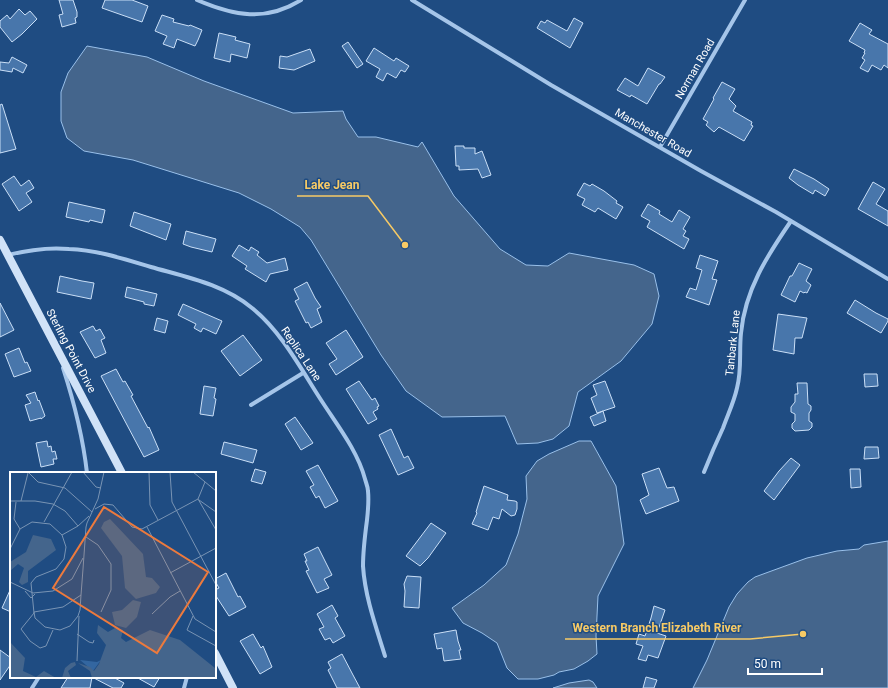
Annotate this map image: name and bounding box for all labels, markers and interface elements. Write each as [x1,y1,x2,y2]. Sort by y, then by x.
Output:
street label: Norman Road [672,37,718,101]
street label: Manchester Road [612,106,694,160]
callout: Lake Jean [297,172,368,196]
text: Lake Jean [304,178,360,192]
street label: Sterling Point Drive [43,307,99,395]
street label: Tanbark Lane [723,309,743,377]
street label: Replica Lane [278,324,324,384]
inset map [10,472,216,678]
callout: Western Branch Elizabeth River [565,615,750,639]
text: Western Branch Elizabeth River [573,621,742,635]
scale bar [748,650,822,676]
text: 50 m [754,657,781,671]

